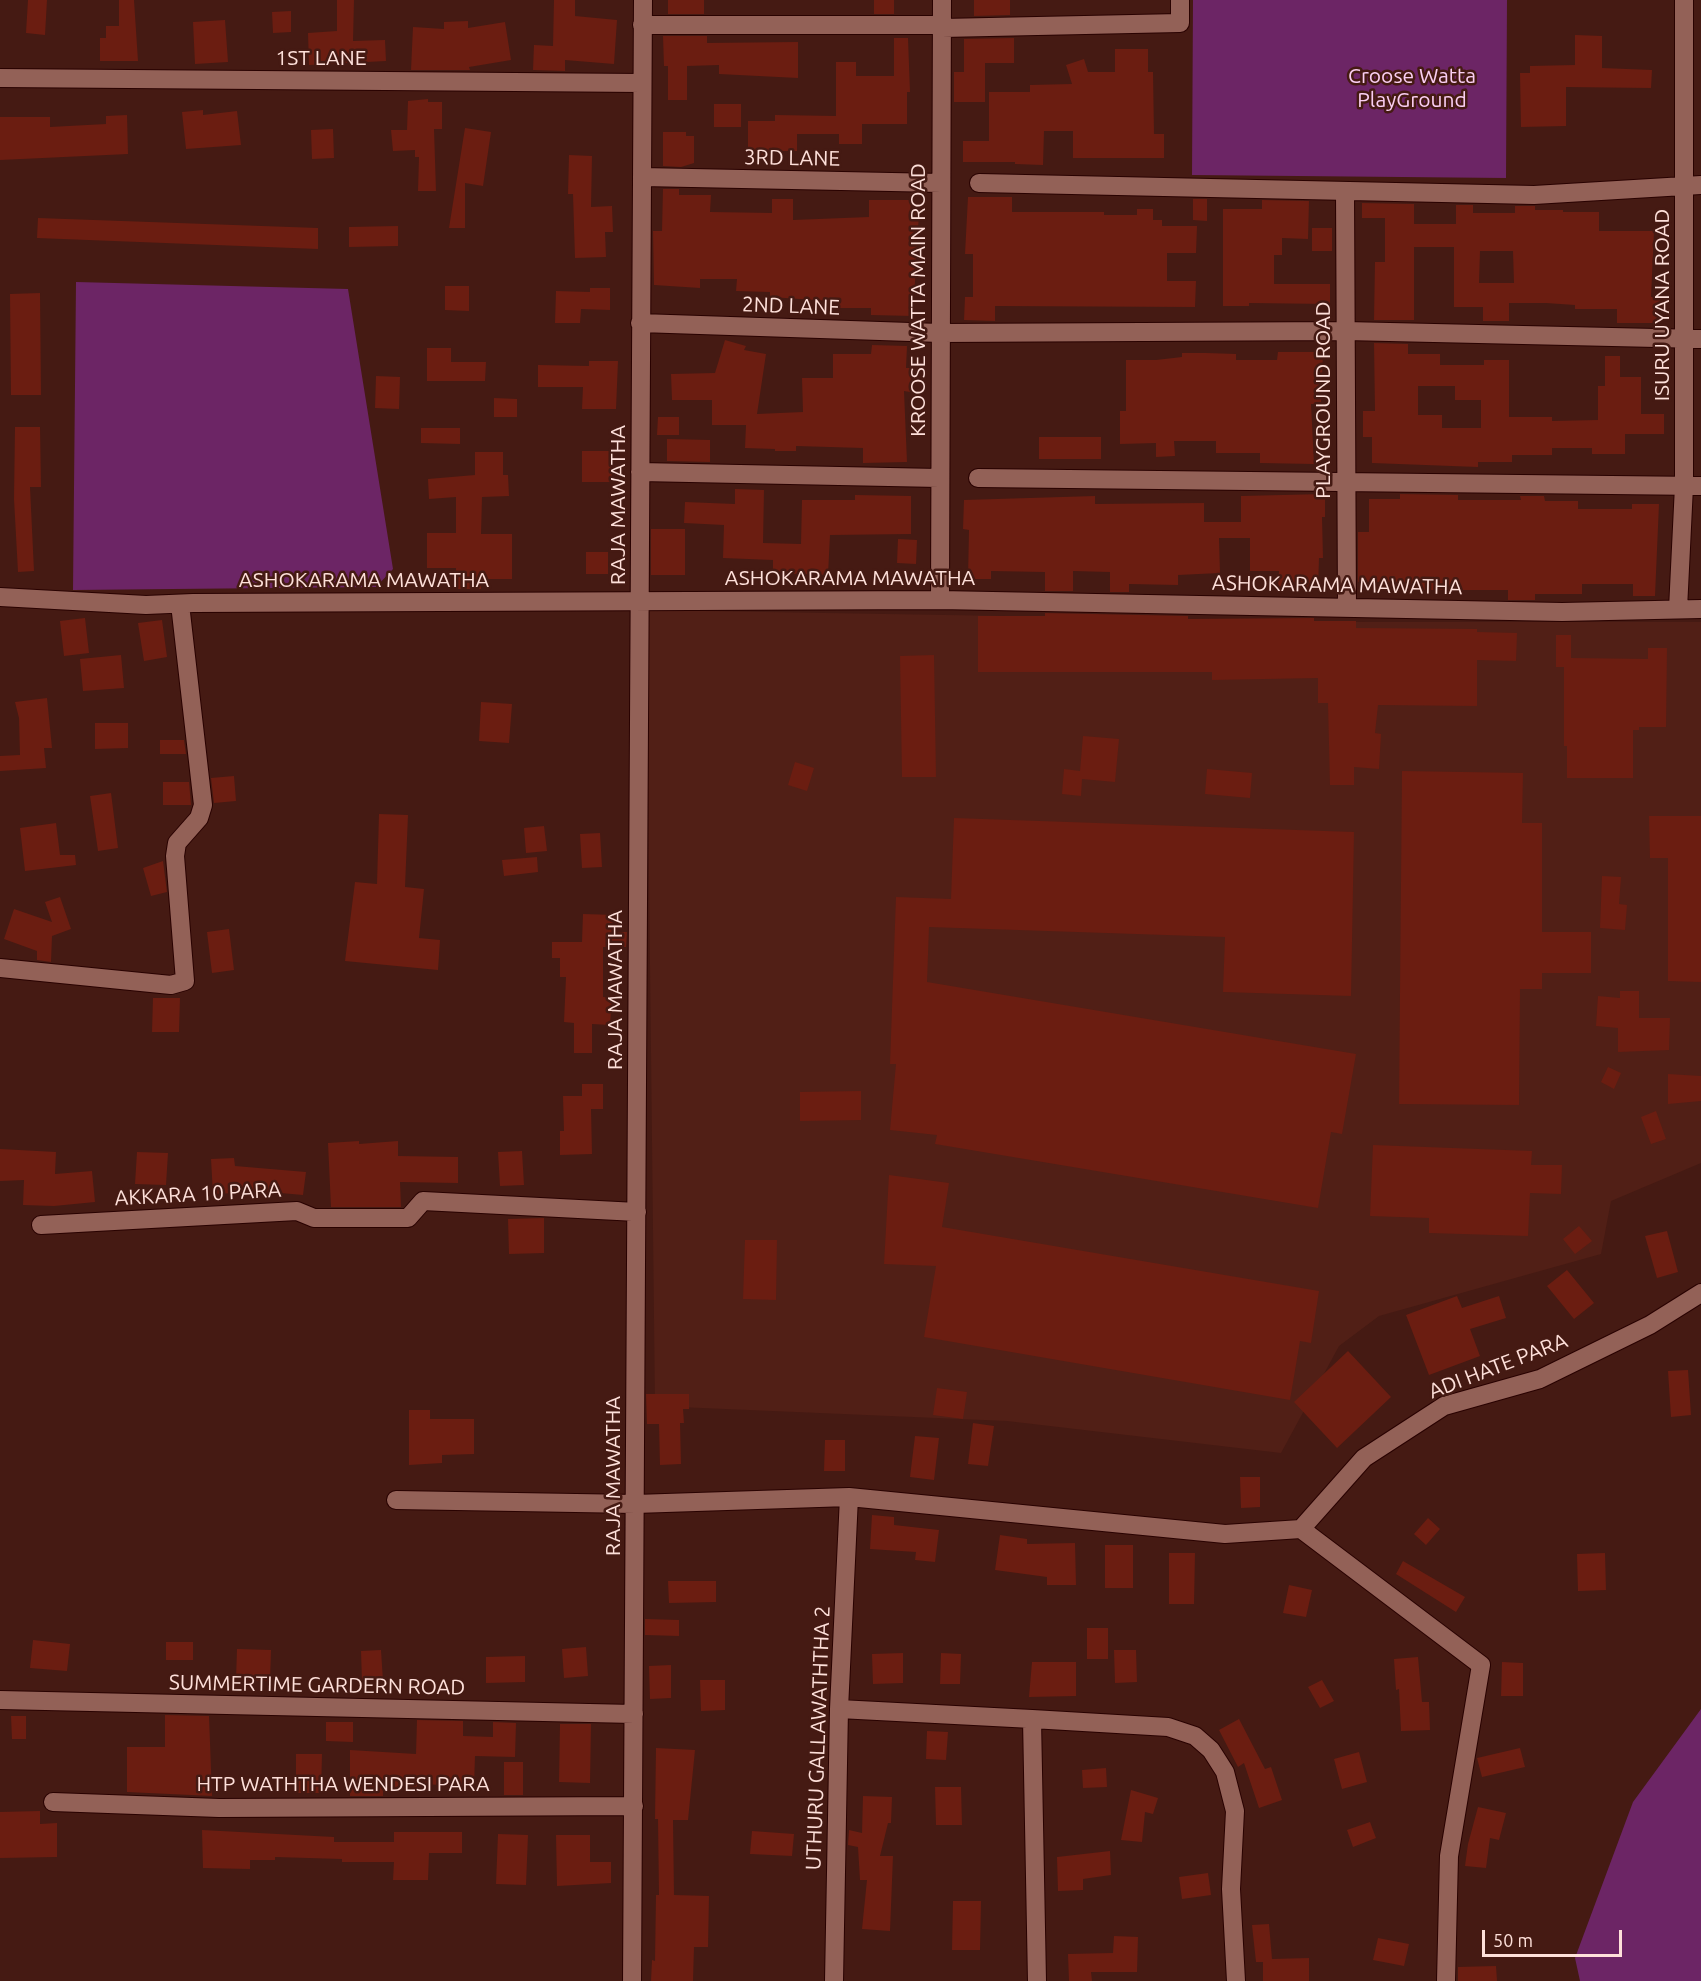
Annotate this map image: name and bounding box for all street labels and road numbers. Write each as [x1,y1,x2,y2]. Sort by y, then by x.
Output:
street label: 1ST LANE [276,45,366,71]
street label: 3RD LANE [744,145,840,171]
street label: KROOSE WATTA MAIN ROAD [905,163,931,437]
street label: ISURU UYANA ROAD [1649,209,1675,401]
street label: 2ND LANE [742,292,840,320]
street label: PLAYGROUND ROAD [1310,301,1336,499]
street label: RAJA MAWATHA [605,425,631,585]
street label: ASHOKARAMA MAWATHA [725,565,975,591]
street label: ASHOKARAMA MAWATHA [239,567,489,593]
street label: ASHOKARAMA MAWATHA [1212,570,1462,600]
street label: RAJA MAWATHA [602,910,628,1070]
street label: AKKARA 10 PARA [114,1177,282,1211]
street label: ADI HATE PARA [1425,1328,1571,1404]
street label: RAJA MAWATHA [600,1396,626,1556]
street label: UTHURU GALLAWATHTHA 2 [801,1605,835,1871]
street label: SUMMERTIME GARDERN ROAD [169,1670,465,1700]
street label: HTP WATHTHA WENDESI PARA [196,1771,490,1797]

